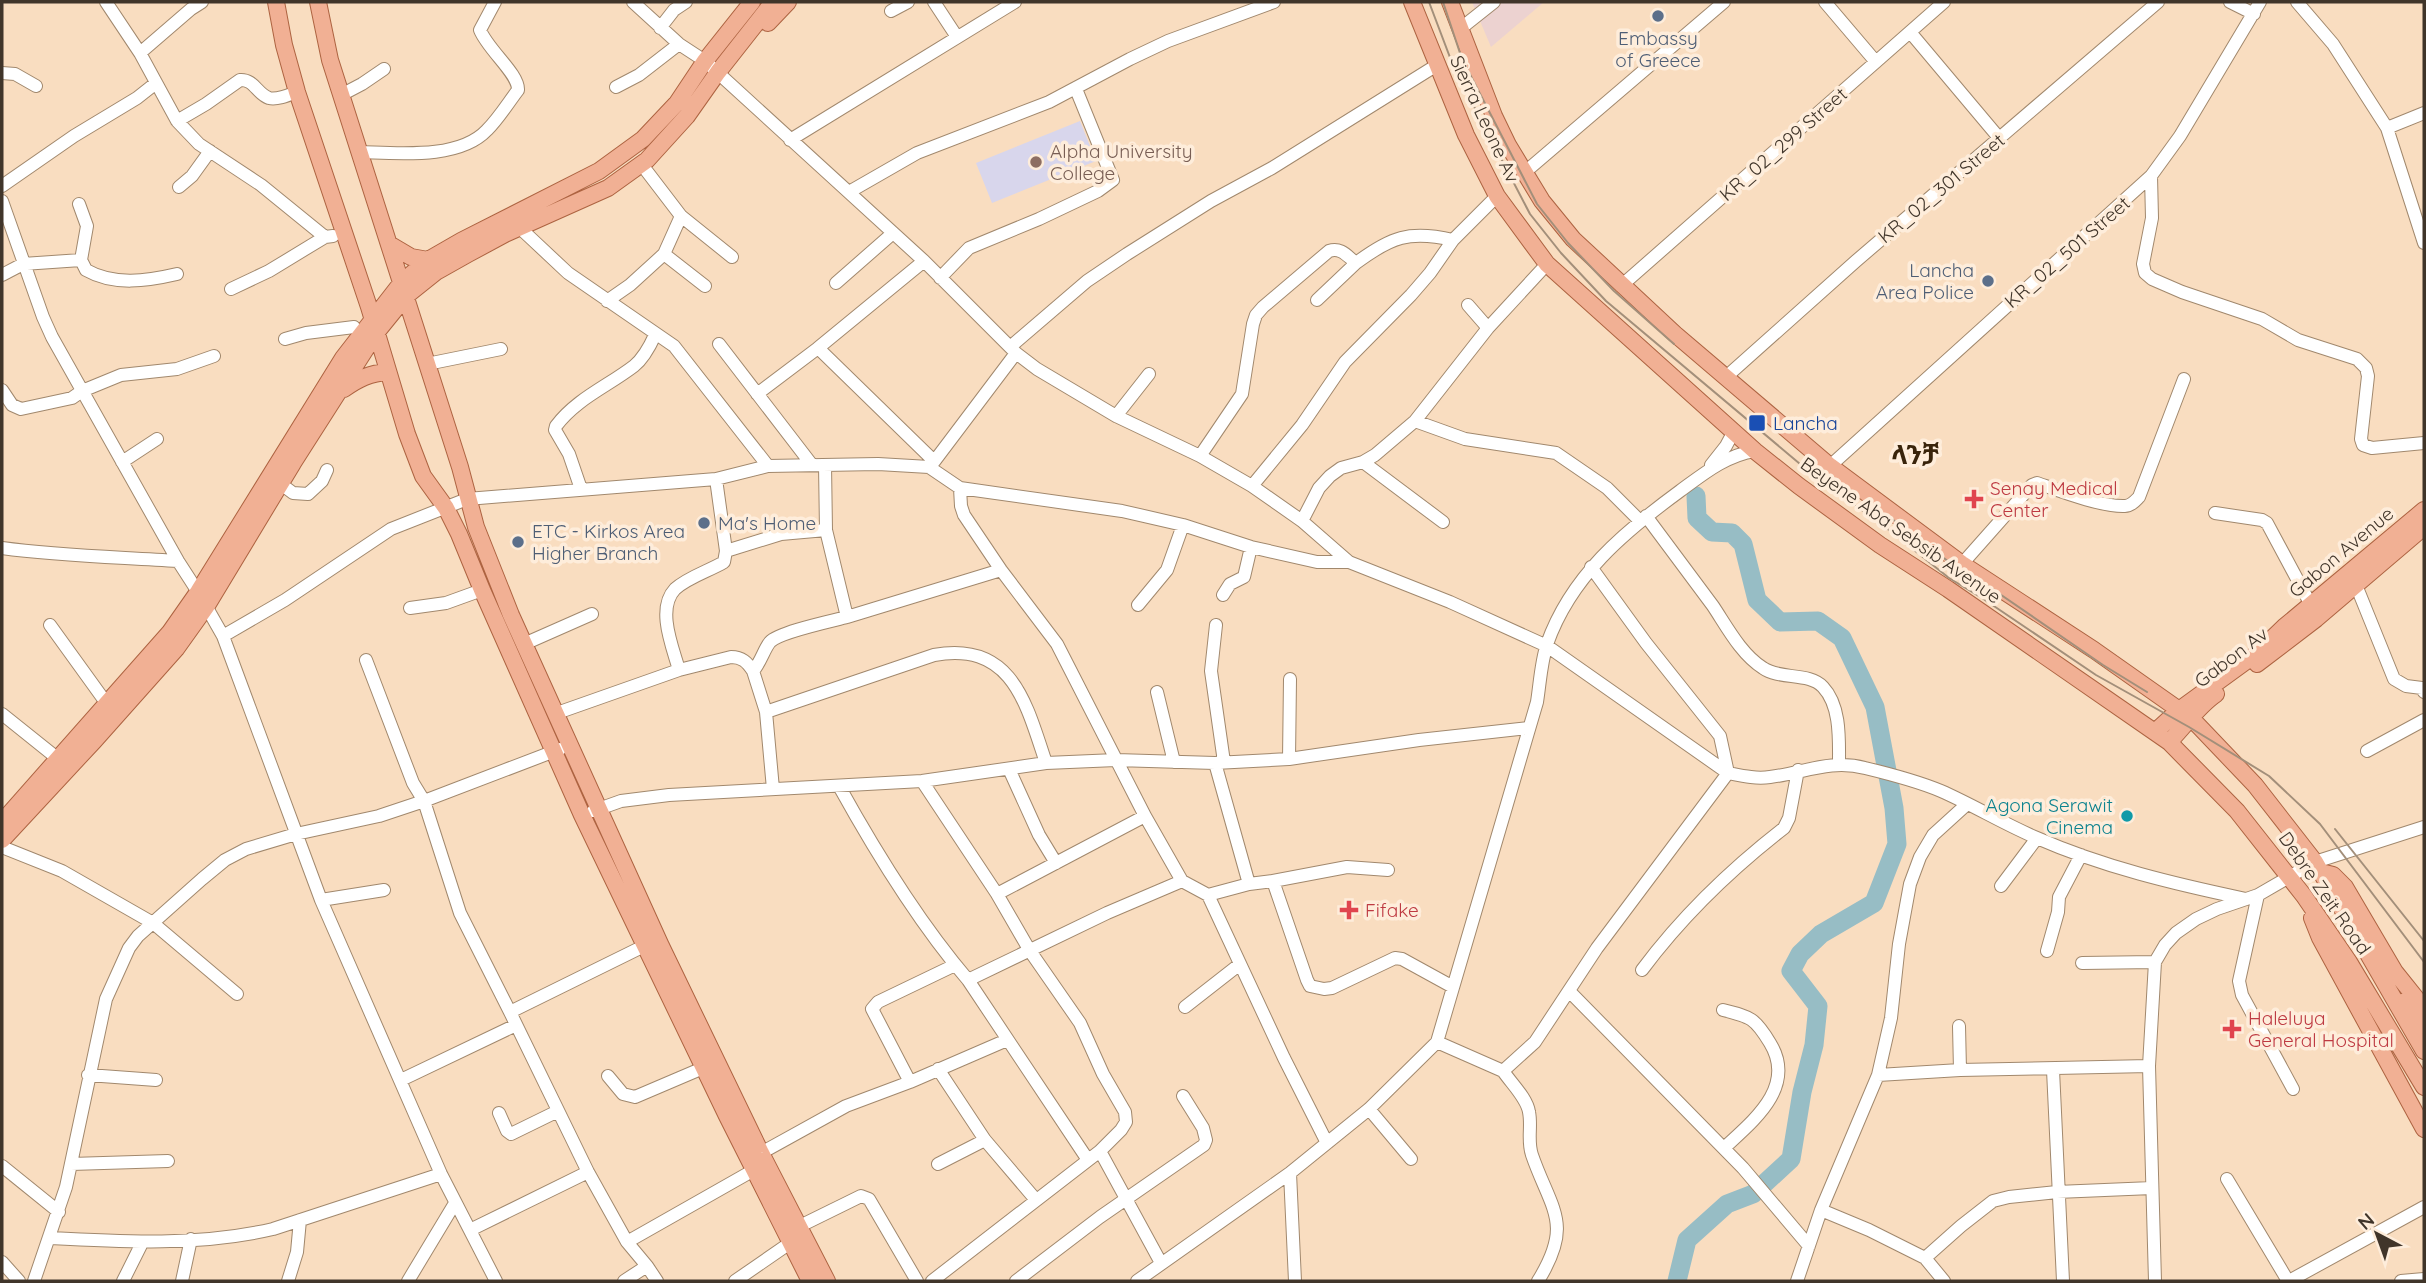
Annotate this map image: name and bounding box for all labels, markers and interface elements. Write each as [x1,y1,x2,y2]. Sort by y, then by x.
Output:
marker: Embassy of Greece [1650,8,1666,24]
place label: Embassy of Greece [1615,26,1701,72]
street label: Sierra Leone Av [1445,52,1525,186]
street label: KR_02_299 Street [1714,82,1852,206]
street label: KR_02_301 Street [1873,128,2009,248]
place label: Alpha University College [1050,139,1192,185]
marker: Alpha University College [1028,154,1044,170]
street label: KR_02_501 Street [1999,191,2135,313]
place label: Lancha Area Police [1876,258,1974,304]
marker: Lancha Area Police [1980,273,1996,289]
place label: Lancha [1773,411,1838,435]
marker: Lancha [1747,413,1767,433]
district label: ላንቻ [1891,438,1939,471]
street label: Beyene Aba Sebsib Avenue [1796,452,2006,608]
place label: Senay Medical Center [1990,476,2118,522]
marker: Senay Medical Center [1964,489,1984,509]
street label: Gabon Avenue [2284,501,2398,603]
place label: Ma's Home [718,511,816,535]
marker: Ma's Home [696,515,712,531]
place label: ETC - Kirkos Area Higher Branch [532,519,685,565]
marker: ETC - Kirkos Area Higher Branch [510,534,526,550]
street label: Gabon Av [2189,622,2273,692]
place label: Agona Serawit Cinema [1985,793,2113,839]
marker: Agona Serawit Cinema [2119,808,2135,824]
street label: Debre Zeit Road [2274,827,2376,959]
place label: Fifake [1365,898,1419,922]
marker: Fifake [1339,900,1359,920]
place label: Haleluya General Hospital [2248,1006,2394,1052]
marker: Haleluya General Hospital [2222,1019,2242,1039]
north arrow [2342,1199,2412,1269]
text: N [2353,1208,2379,1235]

